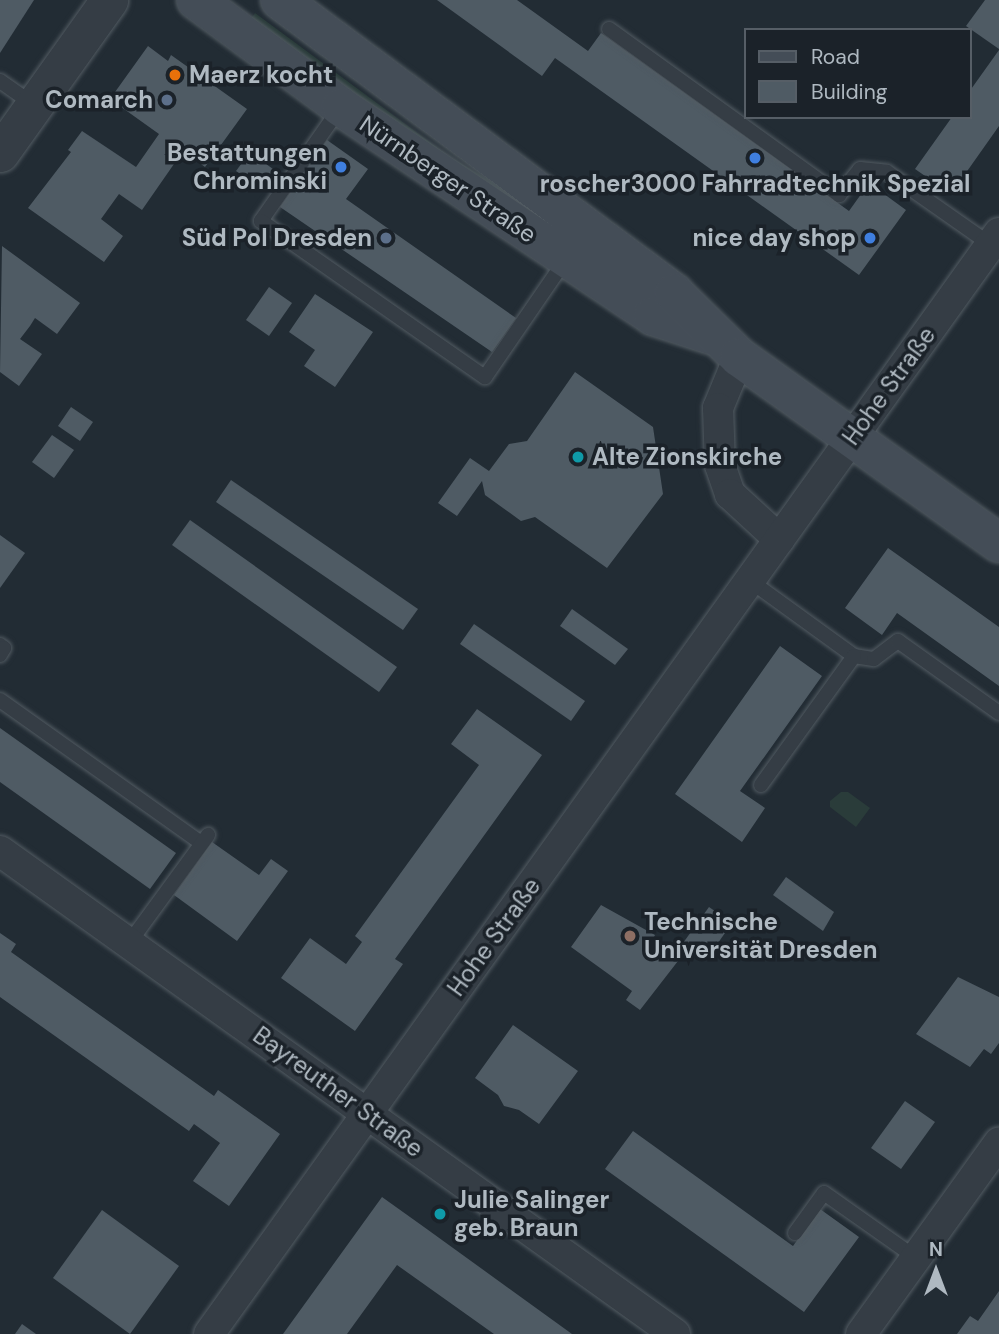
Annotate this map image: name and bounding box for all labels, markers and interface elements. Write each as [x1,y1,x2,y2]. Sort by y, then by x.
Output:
legend [744,28,971,119]
text: Road [811,43,860,71]
place label: Maerz kocht [189,61,333,89]
marker: Maerz kocht [167,67,183,83]
text: Building [811,78,887,106]
place label: Comarch [45,86,153,114]
marker: Comarch [159,92,175,108]
street label: Nürnberger Straße [354,109,542,249]
place label: Bestattungen Chrominski [167,139,327,195]
marker: roscher3000 Fahrradtechnik Spezial [747,150,763,166]
marker: Bestattungen Chrominski [333,159,349,175]
place label: roscher3000 Fahrradtechnik Spezial [540,170,970,198]
place label: Süd Pol Dresden [182,224,372,252]
place label: nice day shop [693,224,856,252]
marker: Süd Pol Dresden [378,230,394,246]
marker: nice day shop [862,230,878,246]
street label: Hohe Straße [837,321,941,451]
place label: Alte Zionskirche [592,443,782,471]
marker: Alte Zionskirche [570,449,586,465]
street label: Hohe Straße [442,872,546,1002]
place label: Technische Universität Dresden [644,908,878,964]
marker: Technische Universität Dresden [622,928,638,944]
street label: Bayreuther Straße [247,1021,429,1163]
place label: Julie Salinger geb. Braun [454,1186,609,1242]
marker: Julie Salinger geb. Braun [432,1206,448,1222]
north arrow [901,1236,971,1306]
text: N [929,1237,943,1262]

